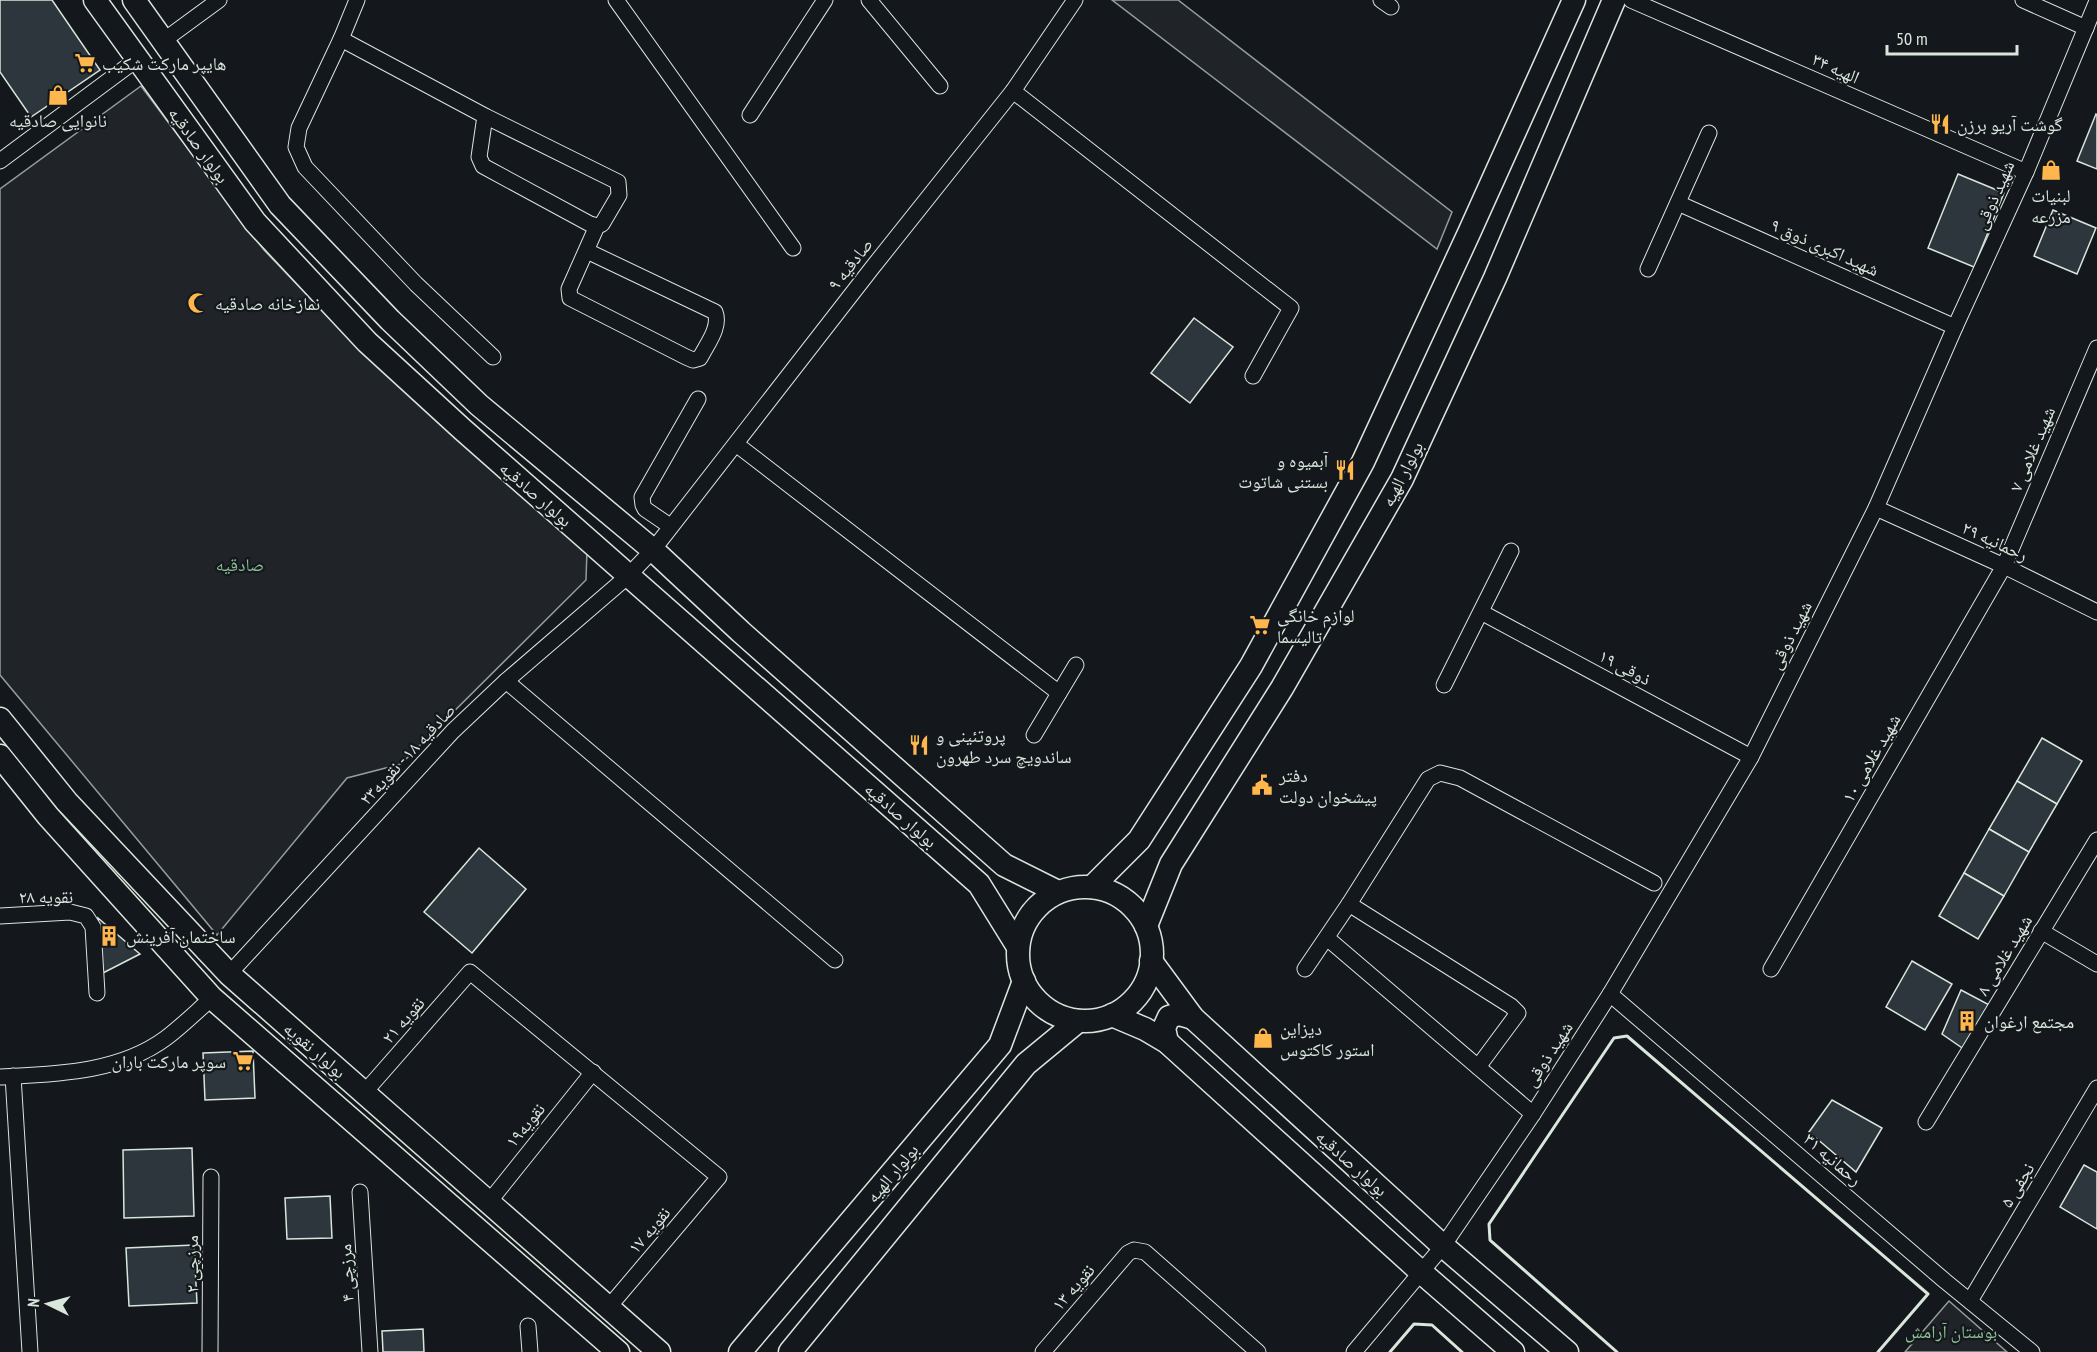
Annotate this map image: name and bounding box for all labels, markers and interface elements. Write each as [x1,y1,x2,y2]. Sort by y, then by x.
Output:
scale bar [1887,18,2018,56]
text: 50 m [1896,27,1928,50]
street label: الهیه ۳۴ [1809,47,1863,89]
supermarket icon: هایپر مارکت شکیب [73,51,97,75]
place label: هایپر مارکت شکیب [102,52,226,75]
shop icon: نانوایی صادقیه [46,83,70,107]
street label: بولوار صادقیه [164,102,234,188]
place label: نانوایی صادقیه [9,109,107,132]
restaurant icon: گوشت آریو برزن [1928,112,1952,136]
place label: گوشت آریو برزن [1957,113,2063,136]
street label: شهید ذوقی [1969,157,2019,233]
shop icon: لبنیات مزرعه [2039,158,2063,182]
place label: لبنیات مزرعه [2031,184,2071,228]
street label: شهید اکبری ذوق ۹ [1767,213,1883,281]
street label: صادقیه ۹ [822,233,878,295]
mosque icon: نمازخانه صادقیه [186,291,210,315]
place label: نمازخانه صادقیه [215,292,320,315]
street label: شهید غلامی ۷ [2004,403,2060,495]
street label: بولوار الهیه [1376,437,1428,511]
place label: آبمیوه و بستنی شاتوت [1238,449,1328,493]
street label: بولوار صادقیه [495,456,577,532]
restaurant icon: آبمیوه و بستنی شاتوت [1333,458,1357,482]
street label: رحمانیه ۲۹ [1958,516,2032,566]
park label: صادقیه [216,553,264,576]
street label: شهید ذوقی [1763,597,1817,673]
place label: لوازم خانگی تالیسما [1277,604,1355,648]
supermarket icon: لوازم خانگی تالیسما [1248,613,1272,637]
street label: ذوقی ۱۹ [1595,644,1655,690]
street label: صادقیه ۱۸ - نقویه۲۳ [354,698,460,810]
street label: شهید غلامی ۱۰ [1836,710,1906,806]
place label: پروتئینی و ساندویچ سرد طهرون [936,724,1072,769]
restaurant icon: پروتئینی و ساندویچ سرد طهرون [907,733,931,757]
place label: دفتر پیشخوان دولت [1278,764,1377,808]
public building icon: دفتر پیشخوان دولت [1250,773,1274,797]
street label: بولوار صادقیه [860,777,942,853]
street label: نقویه ۲۸ [19,885,73,908]
street label: شهید غلامی ۸ [1971,910,2037,1000]
building icon: ساختمان آفرینش [97,924,121,948]
place label: ساختمان آفرینش [126,925,236,948]
street label: نقویه ۲۱ [376,992,430,1048]
building icon: مجتمع ارغوان [1955,1009,1979,1033]
place label: مجتمع ارغوان [1984,1010,2074,1034]
street label: بولوار نقویه [279,1017,351,1083]
place label: دیزاین استور کاکتوس [1280,1017,1374,1061]
street label: شهید ذوقی [1518,1017,1578,1091]
shop icon: دیزاین استور کاکتوس [1251,1026,1275,1050]
supermarket icon: سوپر مارکت باران [231,1049,255,1073]
place label: سوپر مارکت باران [111,1050,226,1073]
street label: نقویه۱۹ [500,1098,550,1152]
street label: بولوار صادقیه [1311,1125,1393,1201]
street label: رحمانیه ۳۱ [1799,1127,1867,1191]
street label: بولوار الهیه [861,1139,923,1207]
street label: نجفی ۵ [1995,1158,2039,1212]
street label: نقویه ۱۷ [623,1202,675,1258]
street label: مرزچی ۲ [180,1235,203,1293]
street label: مرزچی ۴ [333,1243,359,1303]
street label: نقویه ۱۳ [1046,1259,1100,1315]
north arrow [18,1274,78,1334]
text: N [23,1298,43,1308]
park label: بوستان آرامش [1905,1320,1997,1343]

